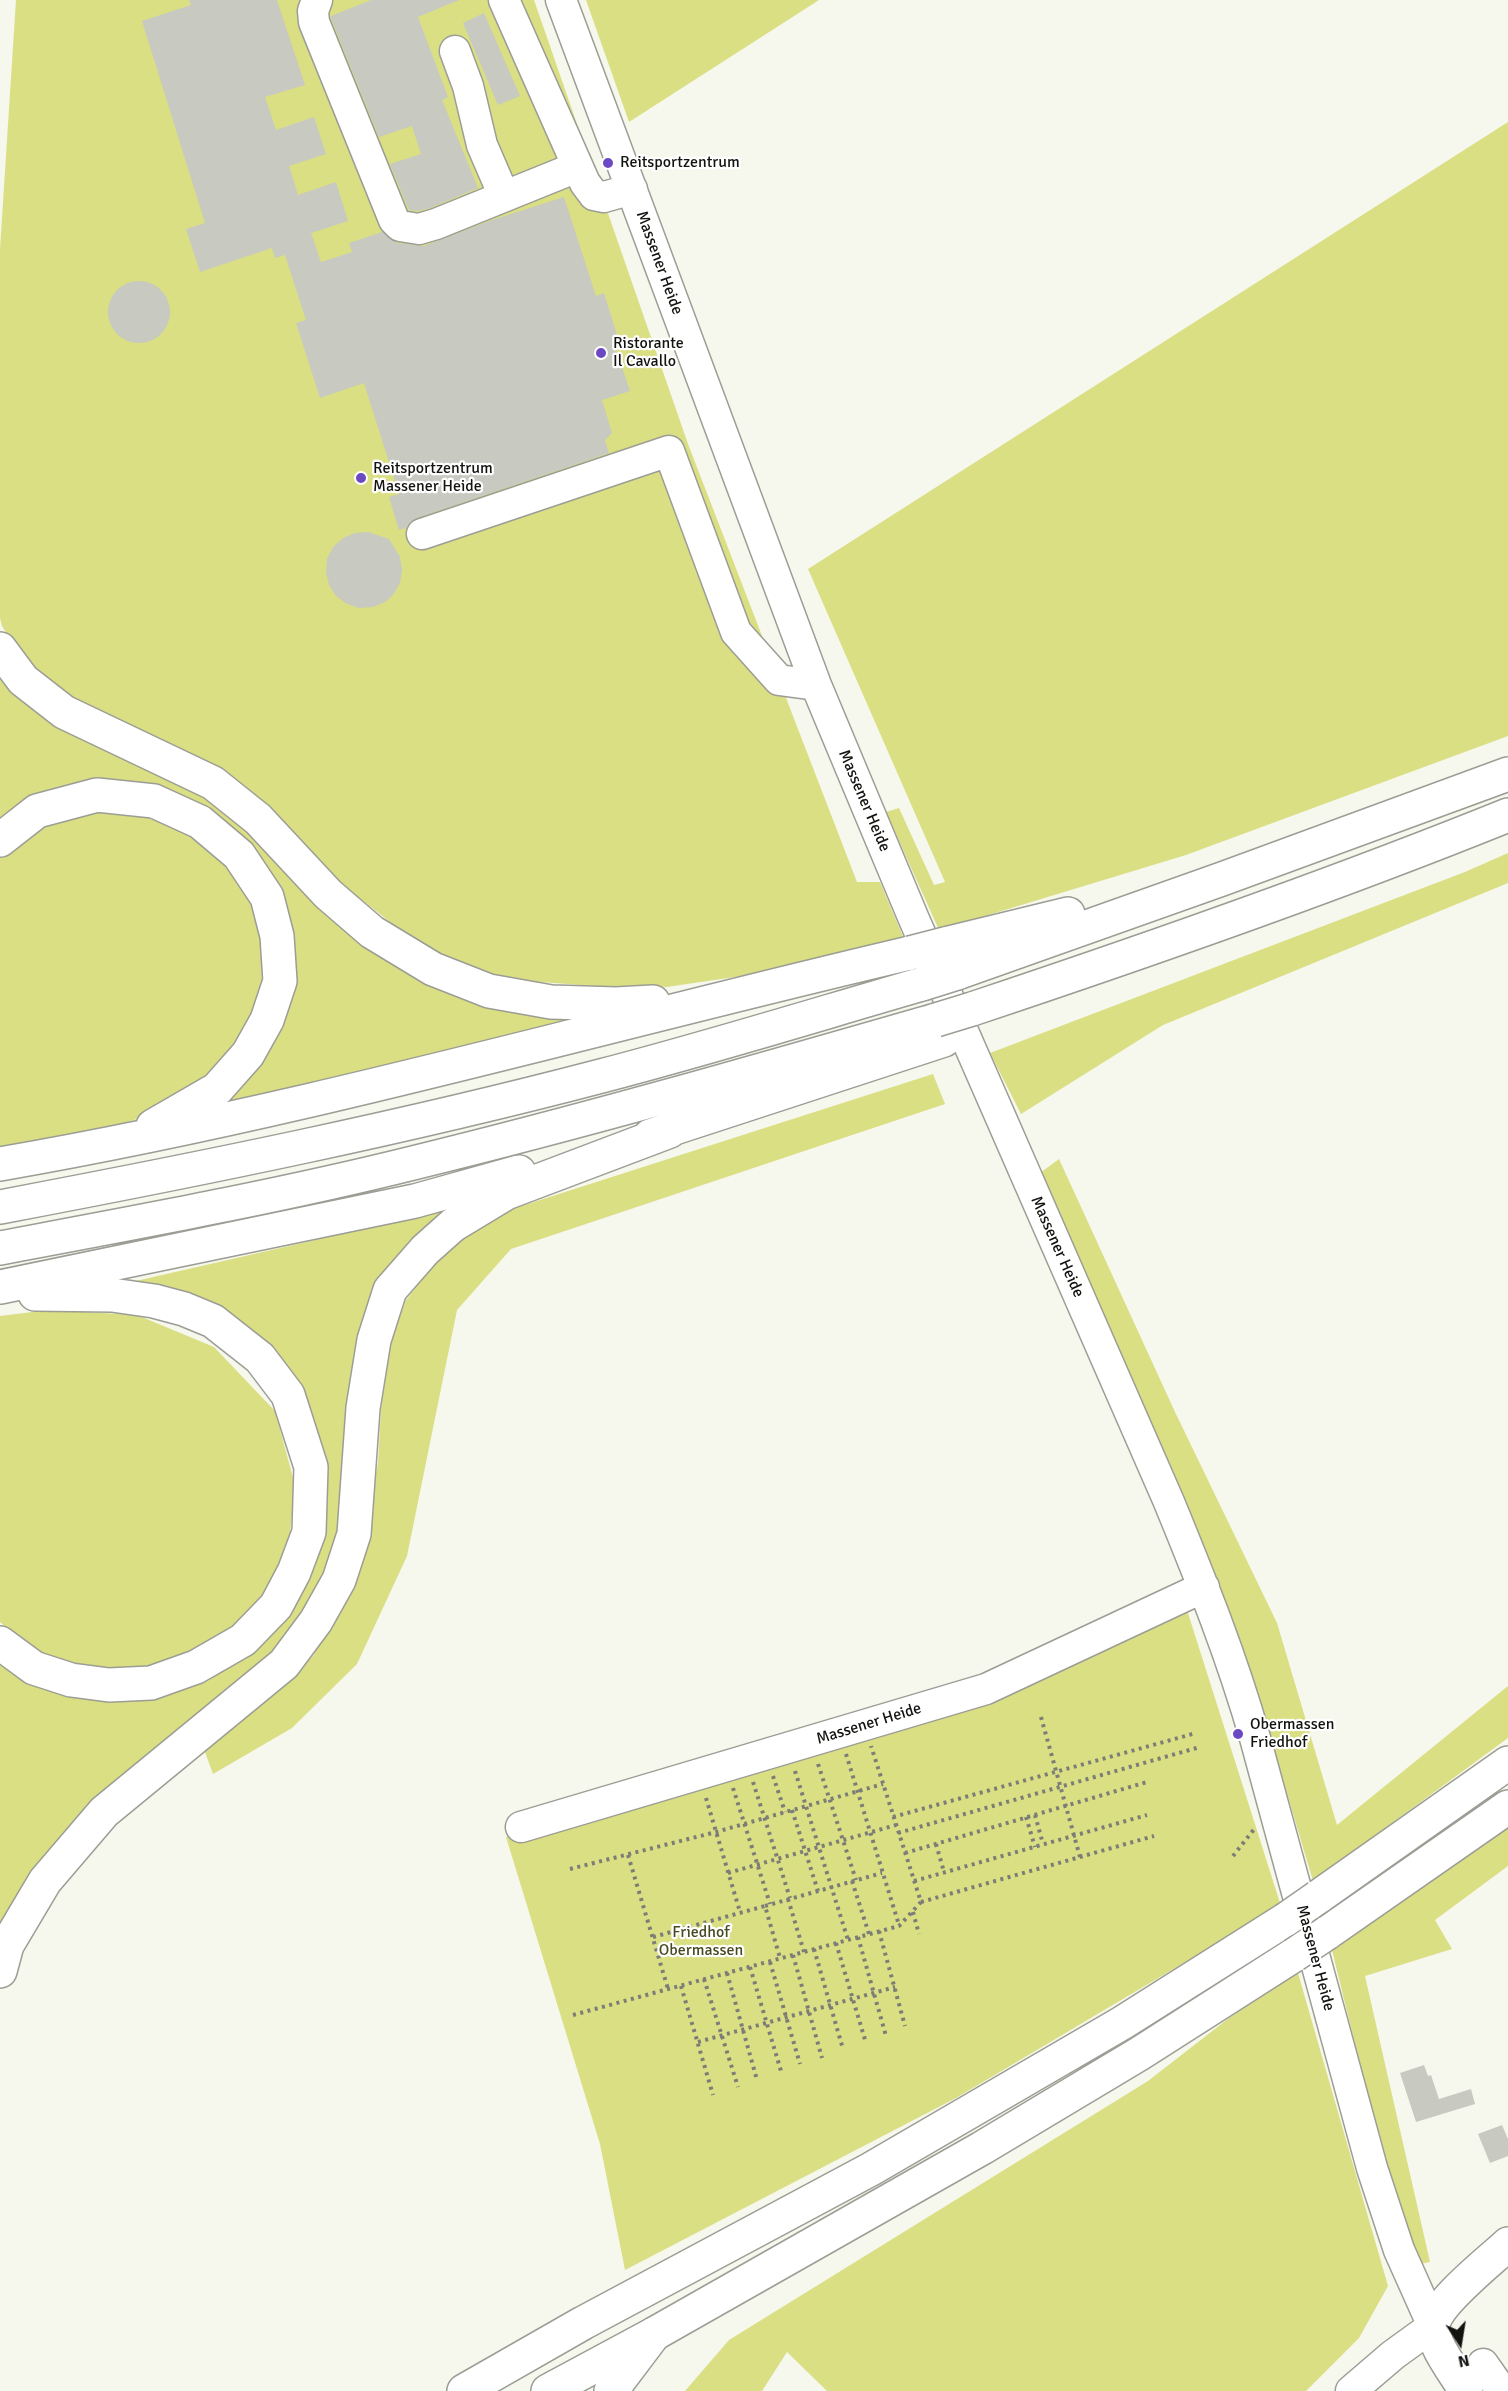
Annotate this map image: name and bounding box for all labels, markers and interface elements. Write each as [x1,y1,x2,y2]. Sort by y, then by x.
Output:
place label: Reitsportzentrum [620,153,740,173]
marker: Reitsportzentrum [601,156,615,170]
street label: Massener Heide [631,209,687,317]
place label: Ristorante Il Cavallo [613,334,684,372]
marker: Ristorante Il Cavallo [594,346,608,360]
place label: Reitsportzentrum Massener Heide [373,459,493,497]
marker: Reitsportzentrum Massener Heide [354,471,368,485]
street label: Massener Heide [834,747,894,855]
street label: Massener Heide [1026,1193,1088,1301]
street label: Massener Heide [814,1699,924,1749]
place label: Obermassen Friedhof [1250,1715,1334,1753]
marker: Obermassen Friedhof [1231,1727,1245,1741]
street label: Massener Heide [1292,1903,1338,2013]
park label: Friedhof Obermassen [659,1923,743,1961]
north arrow [1430,2313,1490,2373]
text: N [1456,2350,1471,2372]

